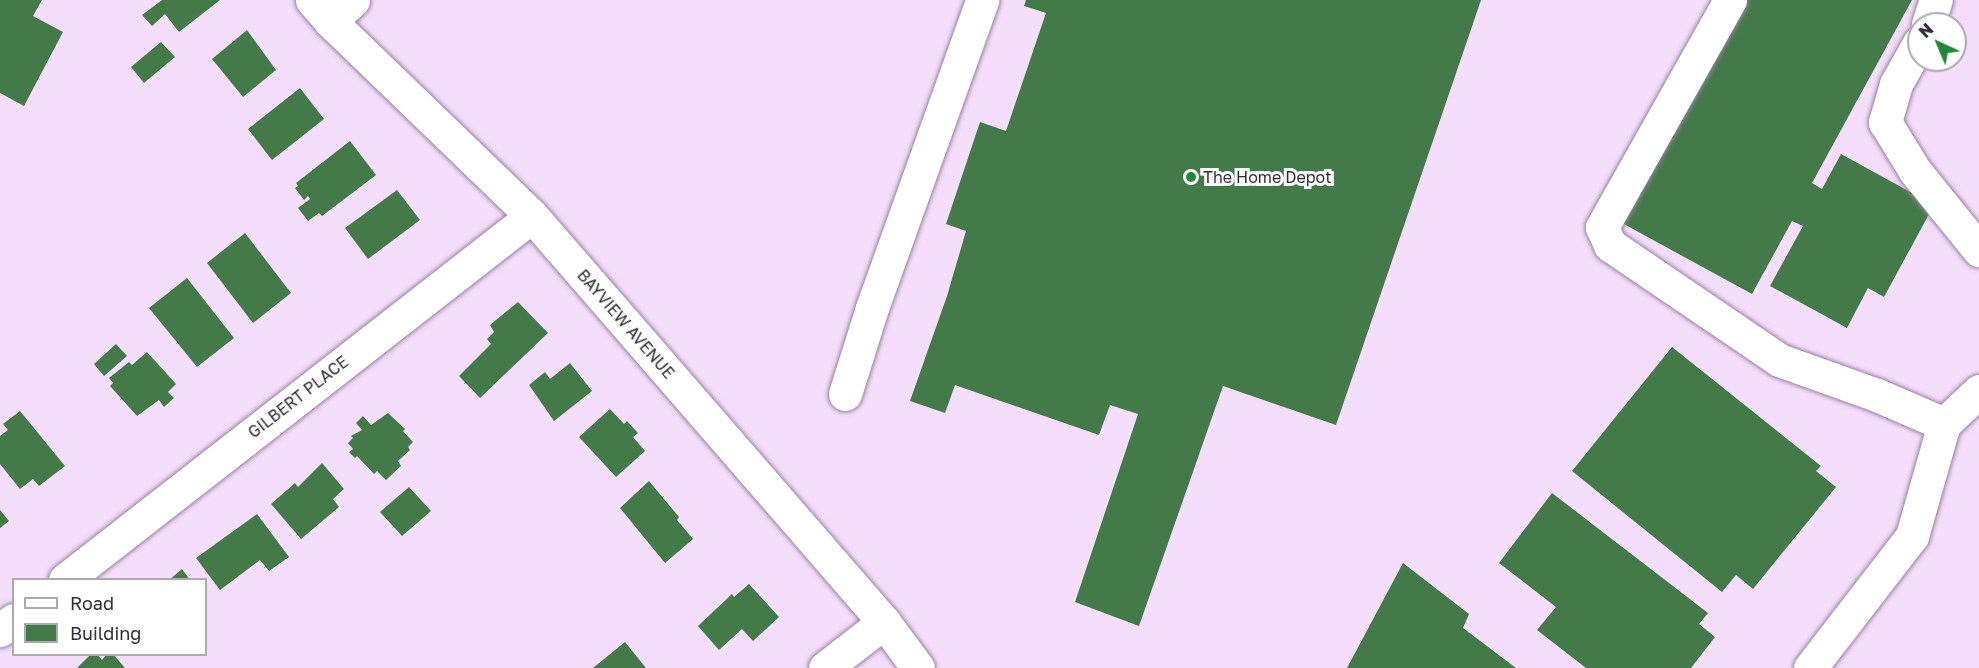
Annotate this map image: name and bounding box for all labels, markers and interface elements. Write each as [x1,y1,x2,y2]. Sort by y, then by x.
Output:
north arrow [1907,12,1967,72]
text: N [1915,19,1937,42]
place label: The Home Depot [1203,167,1332,187]
marker: The Home Depot [1184,170,1198,184]
street label: BAYVIEW AVENUE [573,266,679,382]
street label: GILBERT PLACE [244,352,352,442]
legend [12,578,207,656]
text: Road [70,592,114,614]
text: Building [70,622,141,644]

